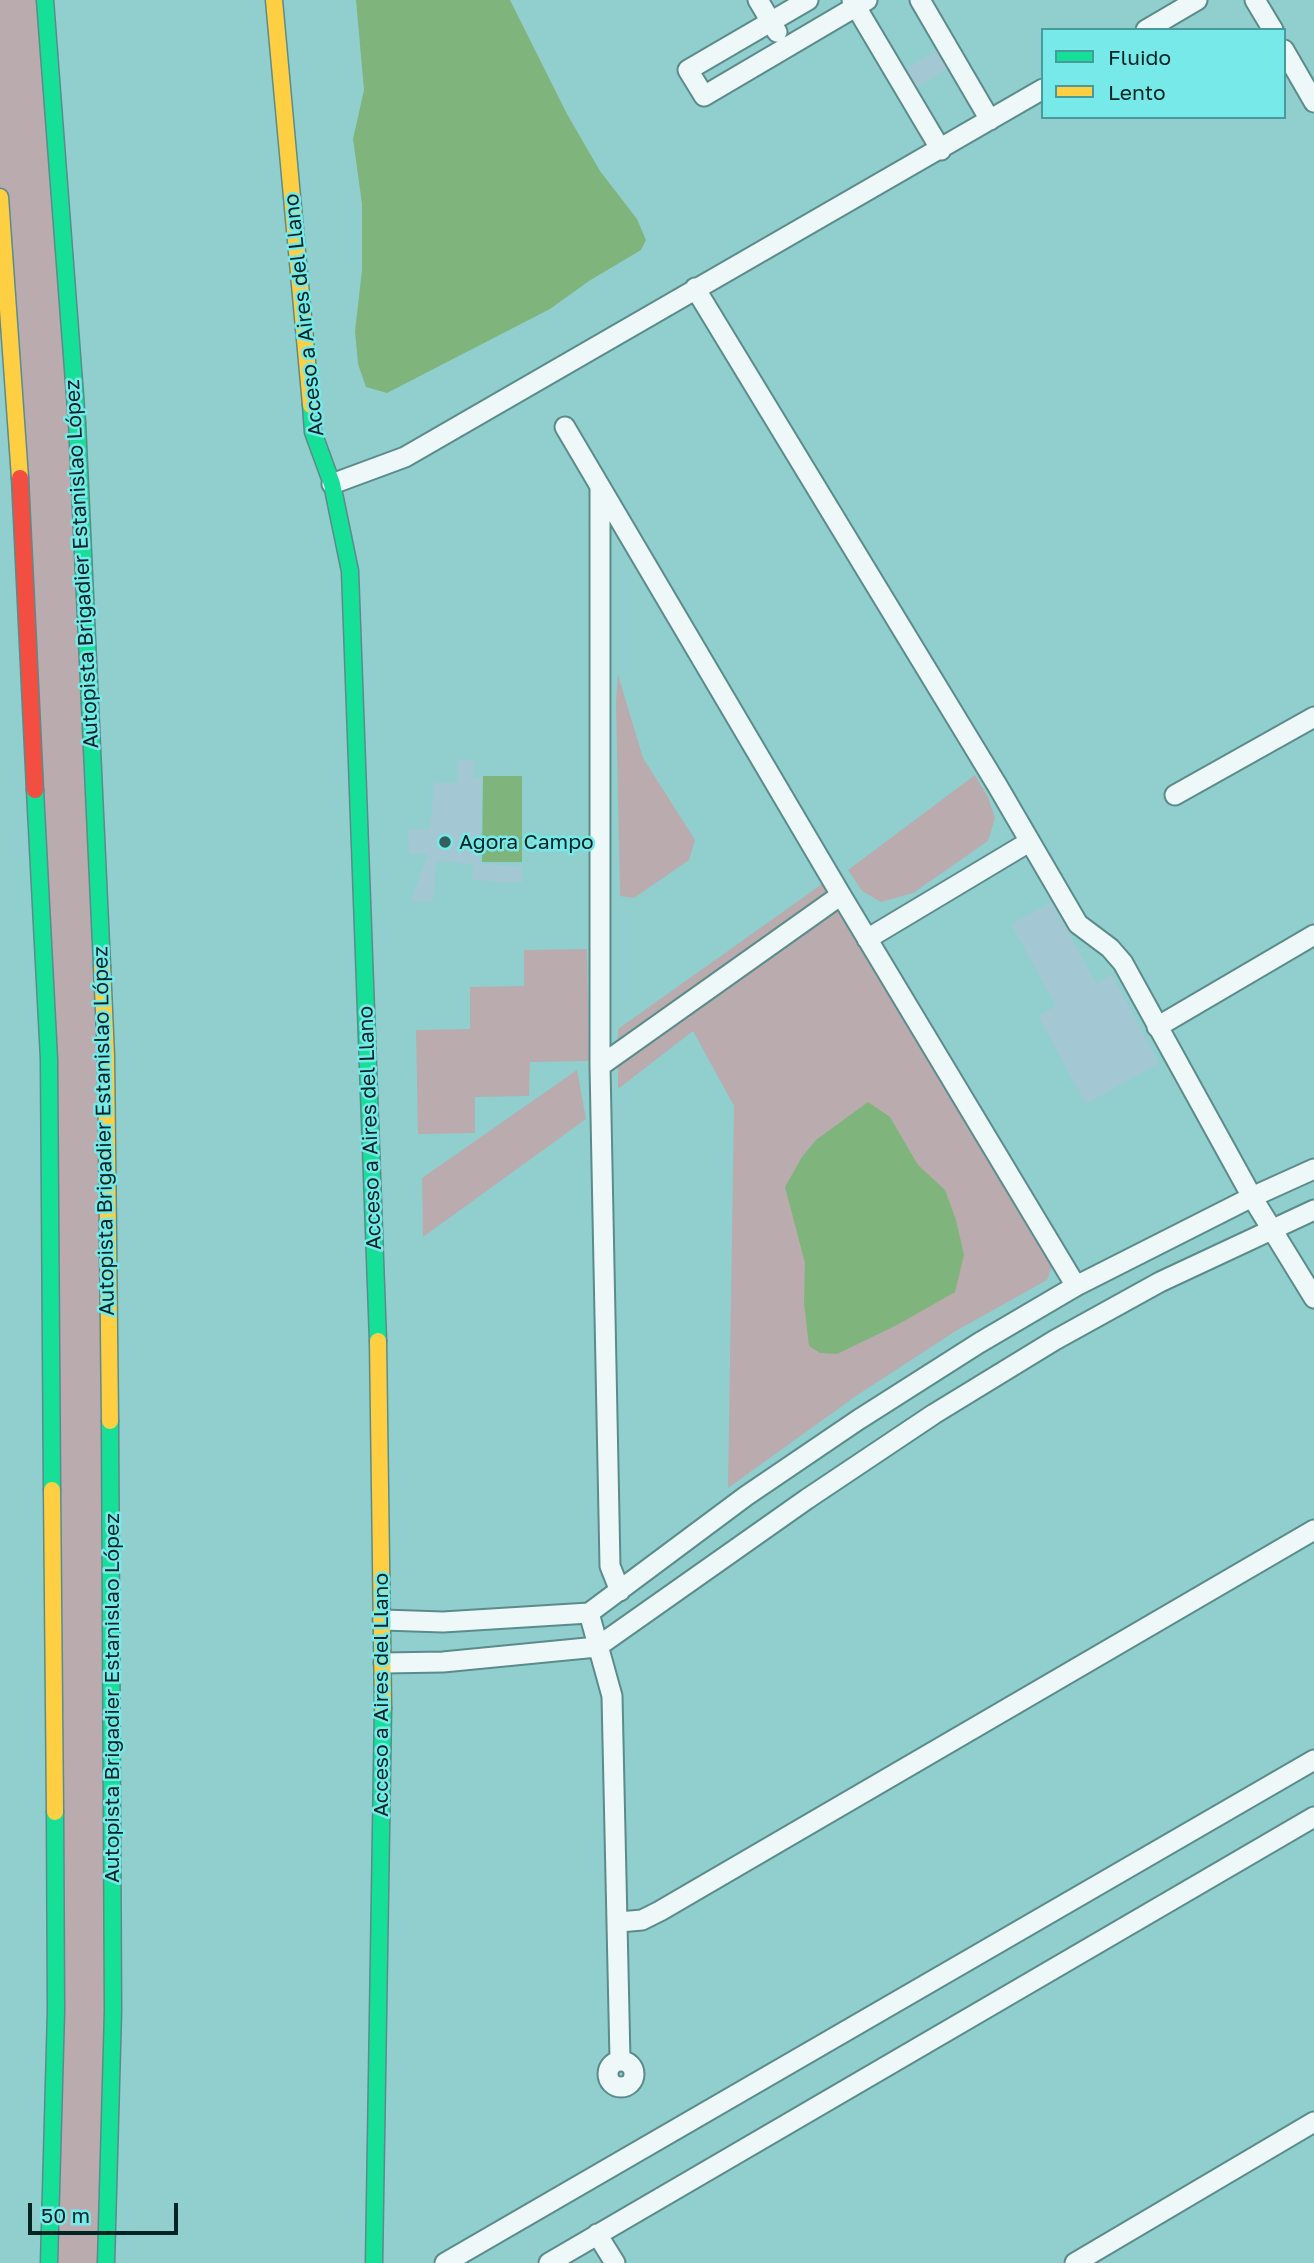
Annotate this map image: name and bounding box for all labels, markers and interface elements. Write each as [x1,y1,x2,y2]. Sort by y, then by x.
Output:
legend [1041,28,1286,119]
text: Fluido [1108,44,1171,70]
text: Lento [1108,79,1166,105]
street label: Acceso a Aires del Llano [279,192,329,438]
street label: Autopista Brigadier Estanislao López [60,379,104,749]
place label: Agora Campo [459,829,594,855]
marker: Agora Campo [437,834,453,850]
street label: Autopista Brigadier Estanislao López [88,946,120,1316]
street label: Acceso a Aires del Llano [353,1006,387,1250]
street label: Autopista Brigadier Estanislao López [99,1513,125,1883]
street label: Acceso a Aires del Llano [368,1573,394,1817]
scale bar [32,2190,182,2234]
text: 50 m [41,2202,90,2228]

